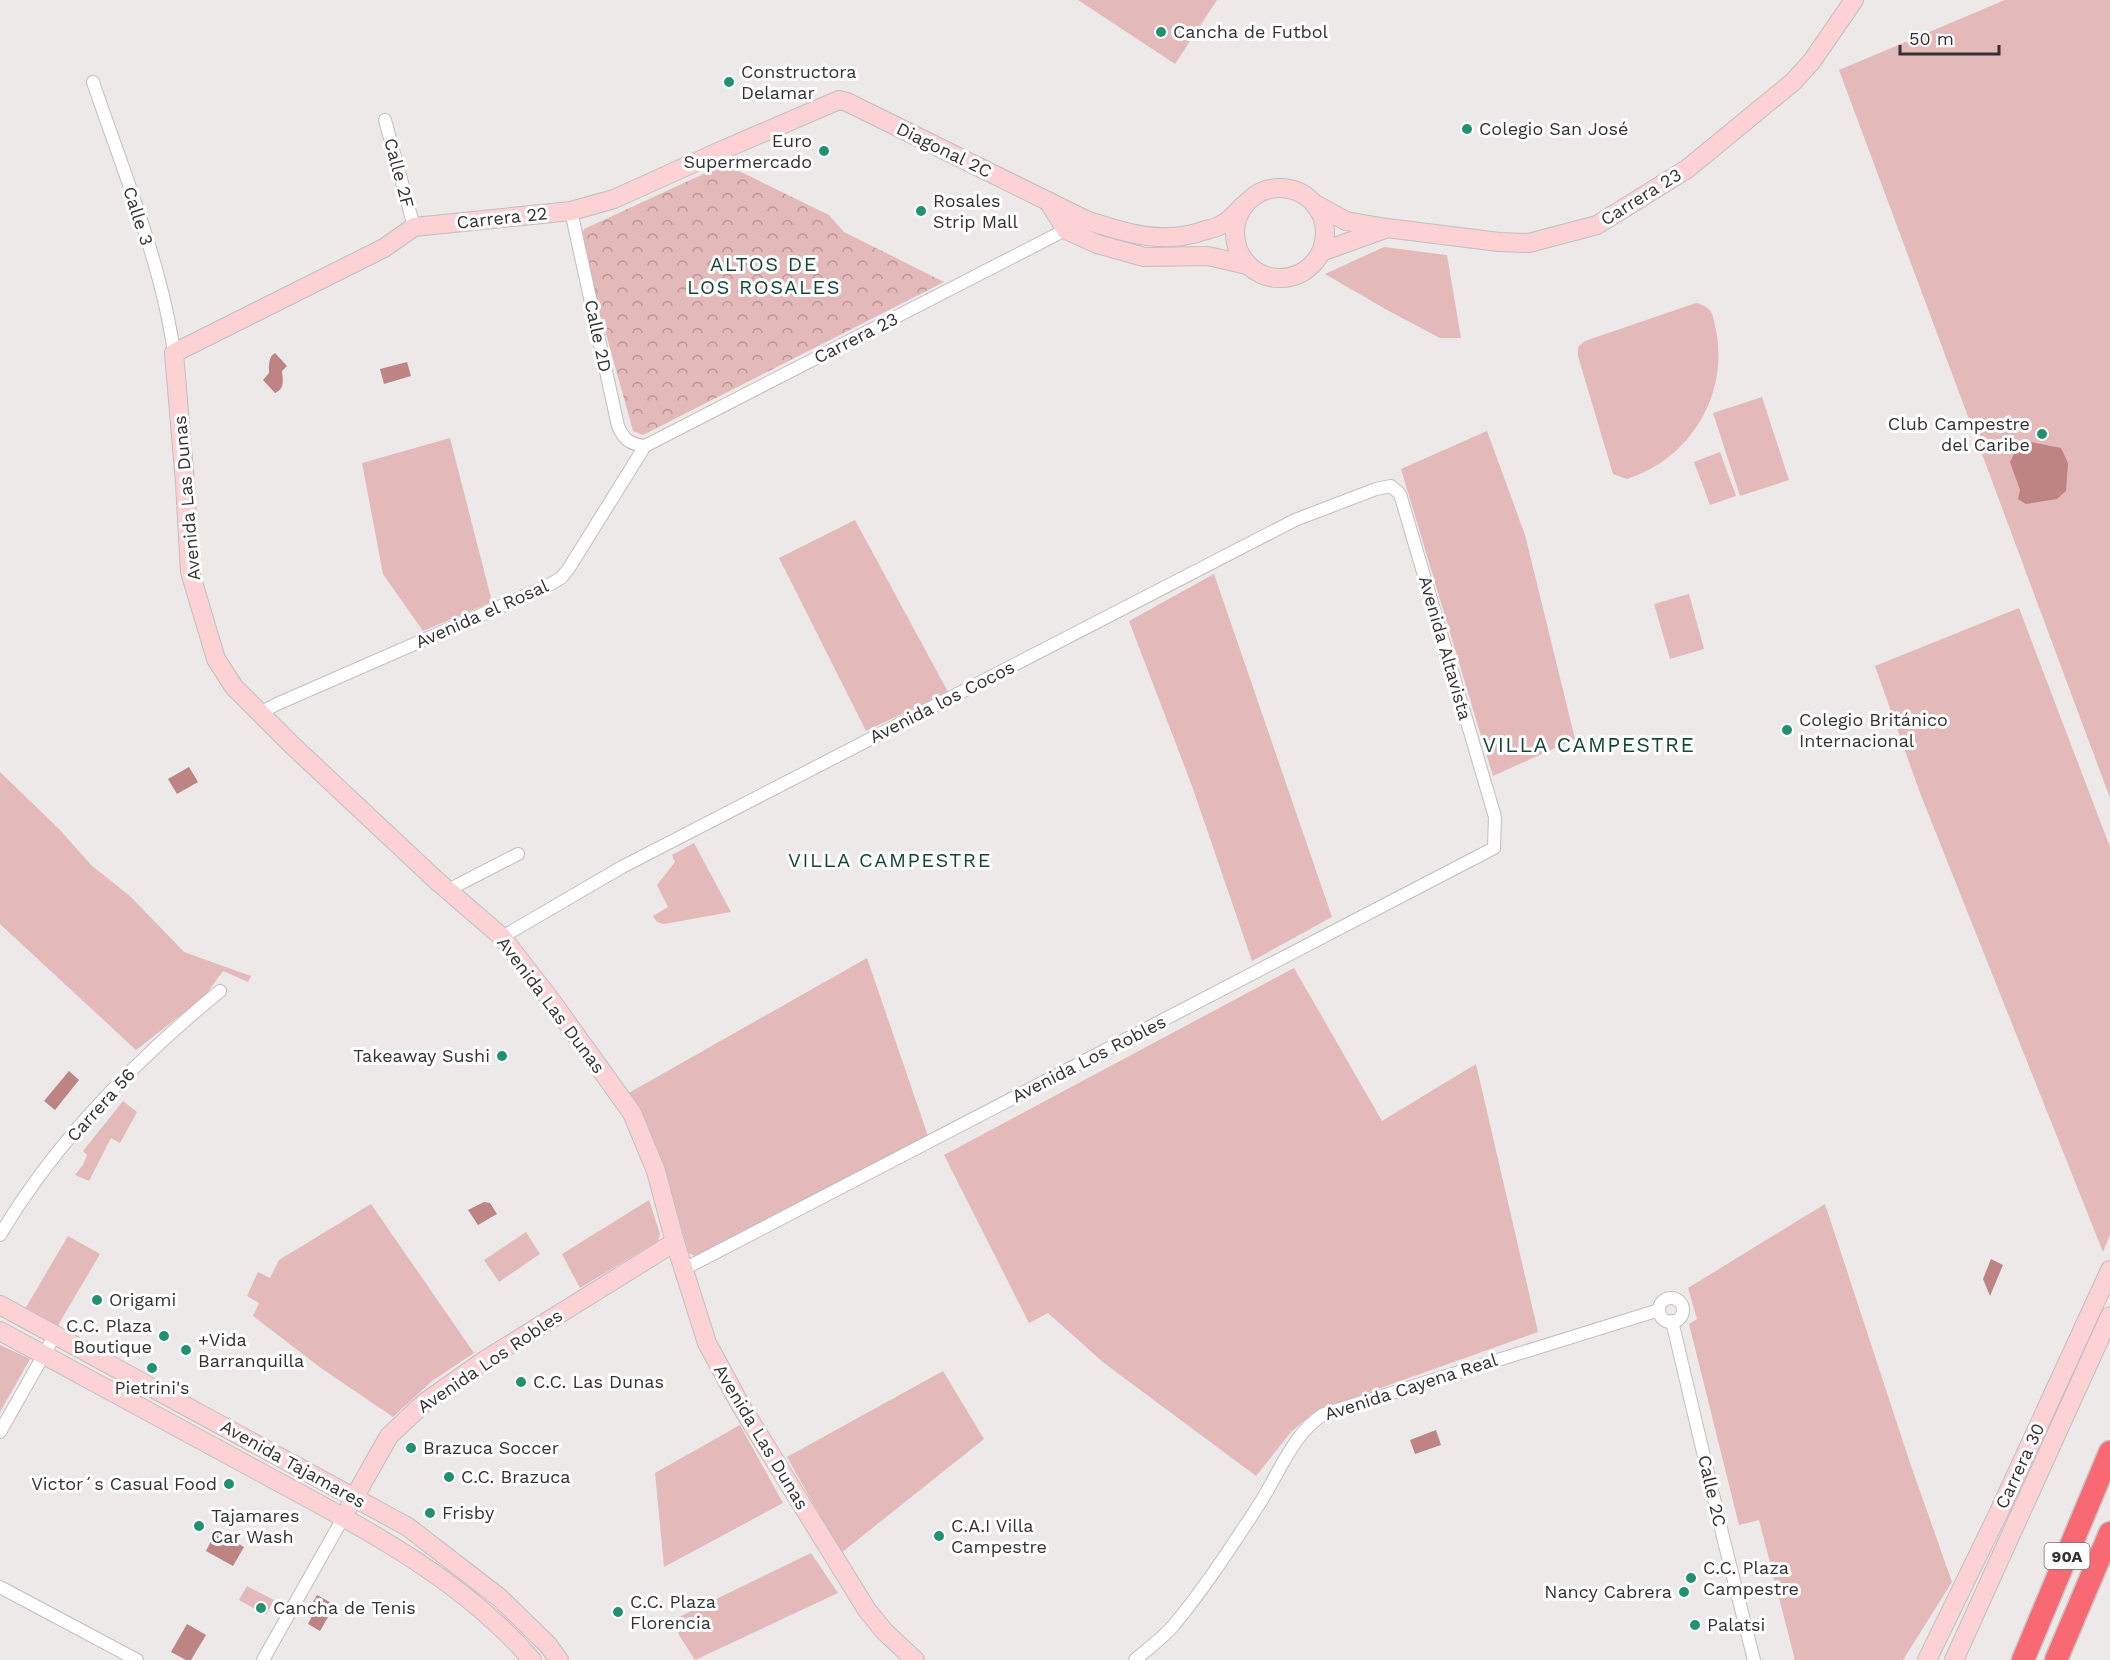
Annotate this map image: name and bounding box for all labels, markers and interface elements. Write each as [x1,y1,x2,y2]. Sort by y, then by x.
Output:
scale bar [1900,18,1999,56]
place label: Cancha de Futbol [1173,21,1329,42]
marker: Cancha de Futbol [1154,25,1168,39]
text: 50 m [1909,28,1954,49]
place label: Constructora Delamar [741,61,856,103]
marker: Constructora Delamar [722,75,736,89]
street label: Diagonal 2C [893,117,995,182]
place label: Colegio San José [1479,118,1628,139]
marker: Colegio San José [1460,122,1474,136]
place label: Euro Supermercado [683,130,812,172]
street label: Calle 2F [380,136,419,210]
marker: Euro Supermercado [817,144,831,158]
street label: Carrera 23 [1596,163,1685,230]
street label: Calle 3 [119,184,158,248]
place label: Rosales Strip Mall [933,190,1019,232]
street label: Carrera 22 [455,202,548,233]
marker: Rosales Strip Mall [914,204,928,218]
district label: ALTOS DE LOS ROSALES [687,252,841,299]
street label: Calle 2D [581,298,616,374]
street label: Carrera 23 [810,307,901,368]
place label: Club Campestre del Caribe [1888,413,2030,455]
street label: Avenida Las Dunas [169,415,204,581]
marker: Club Campestre del Caribe [2035,427,2049,441]
street label: Avenida Altavista [1415,573,1476,722]
street label: Avenida el Rosal [412,575,552,652]
street label: Avenida los Cocos [866,656,1018,747]
place label: Colegio Británico Internacional [1799,709,1948,751]
marker: Colegio Británico Internacional [1780,723,1794,737]
district label: VILLA CAMPESTRE [1483,732,1695,757]
district label: VILLA CAMPESTRE [788,848,992,872]
street label: Avenida Las Dunas [493,932,610,1077]
street label: Avenida Los Robles [1008,1011,1169,1107]
place label: Takeaway Sushi [353,1045,490,1066]
marker: Takeaway Sushi [495,1049,509,1063]
street label: Carrera 56 [62,1064,139,1146]
place label: Origami [109,1289,176,1310]
marker: Origami [90,1293,104,1307]
street label: Avenida Los Robles [413,1304,566,1417]
place label: C.C. Plaza Boutique [66,1315,152,1357]
marker: C.C. Plaza Boutique [157,1329,171,1343]
place label: +Vida Barranquilla [198,1329,304,1371]
marker: +Vida Barranquilla [179,1343,193,1357]
street label: Avenida Cayena Real [1322,1348,1500,1424]
street label: Avenida Las Dunas [710,1360,813,1513]
marker: Pietrini's [145,1361,159,1375]
place label: C.C. Las Dunas [533,1371,664,1392]
marker: C.C. Las Dunas [514,1375,528,1389]
place label: Pietrini's [115,1377,189,1398]
street label: Avenida Tajamares [217,1415,369,1512]
street label: Carrera 30 [1991,1420,2049,1512]
place label: Brazuca Soccer [423,1437,559,1458]
marker: Brazuca Soccer [404,1441,418,1455]
street label: Calle 2C [1694,1453,1731,1529]
place label: C.C. Brazuca [461,1466,571,1487]
marker: C.C. Brazuca [442,1470,456,1484]
place label: Victor´s Casual Food [31,1473,217,1494]
marker: Victor´s Casual Food [222,1477,236,1491]
place label: Frisby [442,1502,495,1523]
place label: Tajamares Car Wash [211,1505,300,1547]
marker: Frisby [423,1506,437,1520]
place label: C.A.I Villa Campestre [951,1515,1047,1557]
marker: Tajamares Car Wash [192,1519,206,1533]
marker: C.A.I Villa Campestre [932,1529,946,1543]
road number: 90A [2044,1543,2090,1569]
place label: C.C. Plaza Campestre [1703,1557,1799,1599]
marker: C.C. Plaza Campestre [1684,1571,1698,1585]
place label: Nancy Cabrera [1544,1581,1672,1602]
marker: Nancy Cabrera [1677,1585,1691,1599]
place label: C.C. Plaza Florencia [630,1591,716,1633]
place label: Cancha de Tenis [273,1597,416,1618]
marker: Cancha de Tenis [254,1601,268,1615]
marker: C.C. Plaza Florencia [611,1605,625,1619]
place label: Palatsi [1707,1614,1765,1635]
marker: Palatsi [1688,1618,1702,1632]

